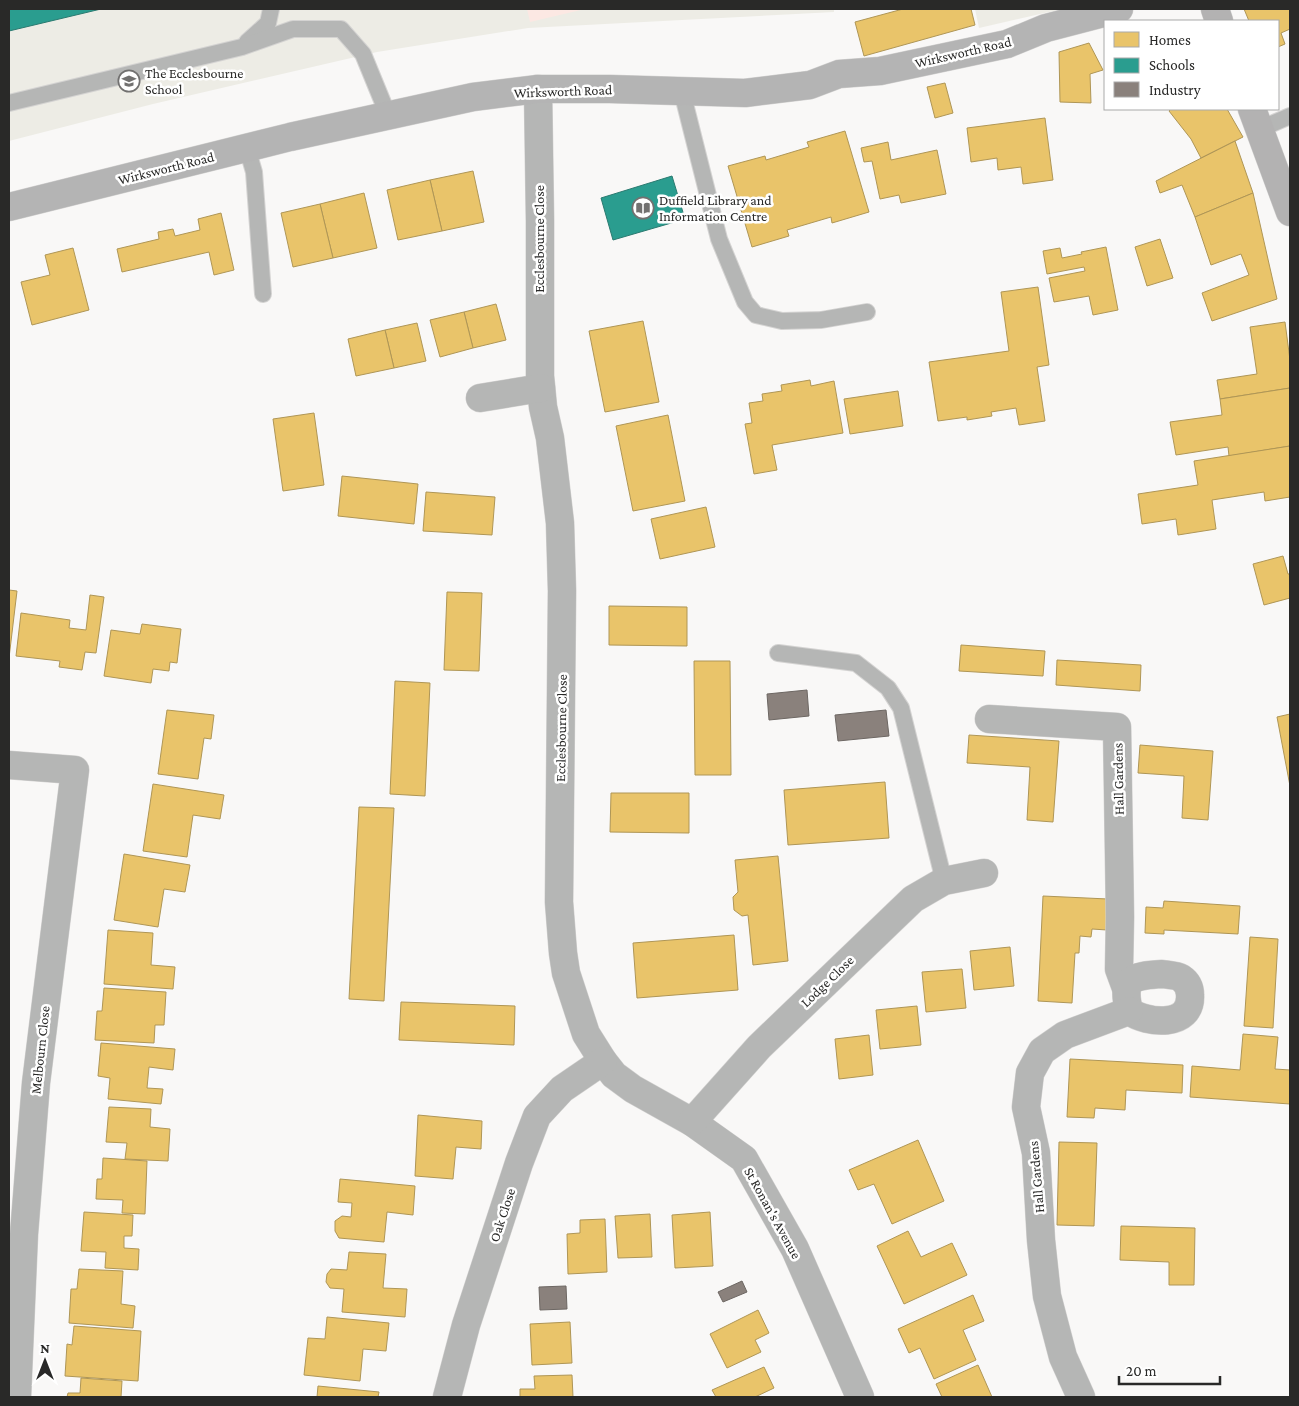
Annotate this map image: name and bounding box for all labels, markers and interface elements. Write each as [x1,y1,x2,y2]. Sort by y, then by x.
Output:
legend [1104,20,1279,110]
text: Homes [1149,32,1191,48]
street label: Wirksworth Road [913,33,1013,71]
text: Schools [1149,57,1195,73]
place label: The Ecclesbourne School [145,65,243,97]
school or university icon: The Ecclesbourne School [117,69,141,93]
street label: Wirksworth Road [514,81,613,101]
text: Industry [1149,82,1201,99]
street label: Wirksworth Road [116,148,216,188]
street label: Ecclesbourne Close [531,185,547,293]
place label: Duffield Library and Information Centre [659,192,772,224]
library icon: Duffield Library and Information Centre [631,196,655,220]
street label: Ecclesbourne Close [552,674,570,782]
street label: Hall Gardens [1109,743,1127,815]
street label: Lodge Close [797,952,857,1010]
street label: Melbourn Close [27,1005,53,1095]
street label: Hall Gardens [1025,1140,1047,1214]
street label: St Ronan's Avenue [741,1164,805,1262]
street label: Oak Close [486,1186,518,1244]
north arrow [20,1336,70,1386]
text: N [40,1340,50,1356]
scale bar [1119,1354,1220,1386]
text: 20 m [1126,1363,1157,1379]

